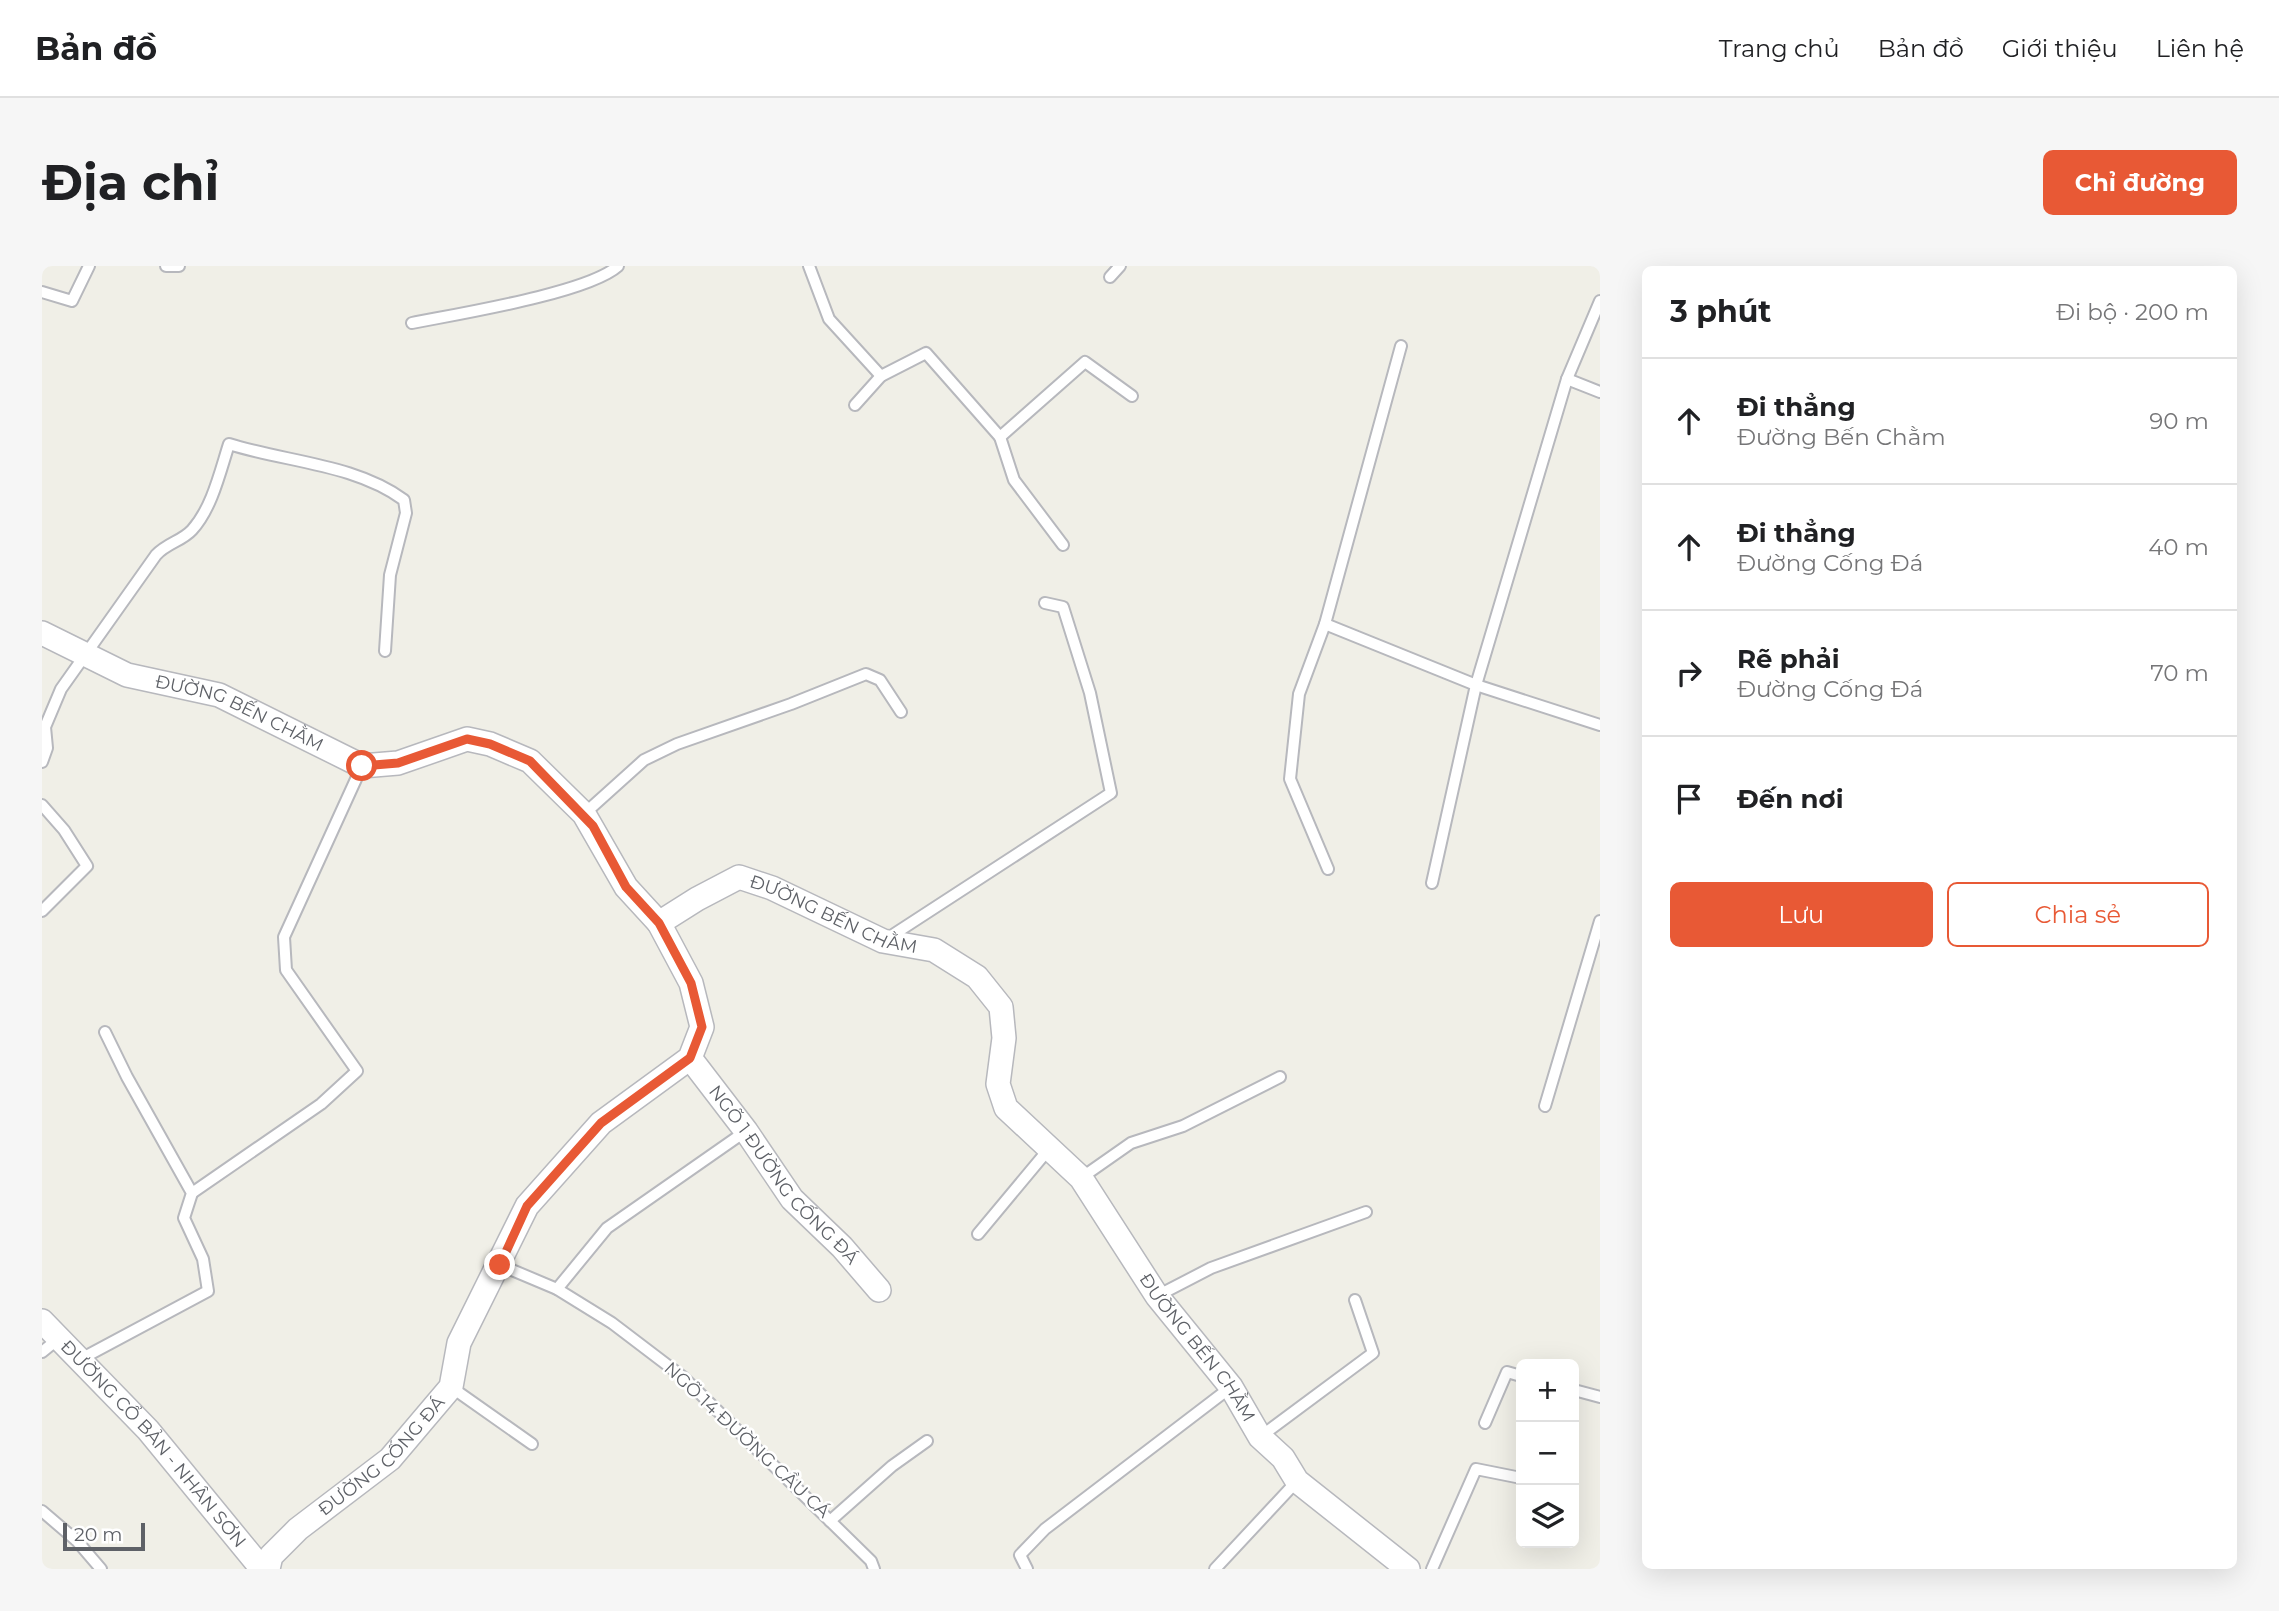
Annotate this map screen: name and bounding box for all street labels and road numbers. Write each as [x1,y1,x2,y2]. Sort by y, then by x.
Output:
street label: ĐƯỜNG BẾN CHẰM [153,670,327,756]
street label: ĐƯỜNG BẾN CHẰM [747,870,919,958]
street label: NGÕ 1 ĐƯỜNG CỐNG ĐÁ [704,1081,863,1269]
street label: ĐƯỜNG BẾN CHẰM [1134,1269,1260,1426]
street label: ĐƯỜNG CỔ BẢN - NHÂN SƠN [56,1336,251,1552]
street label: NGÕ 14 ĐƯỜNG CẦU CÁ [660,1357,835,1523]
street label: ĐƯỜNG CỐNG ĐÁ [314,1392,449,1520]

